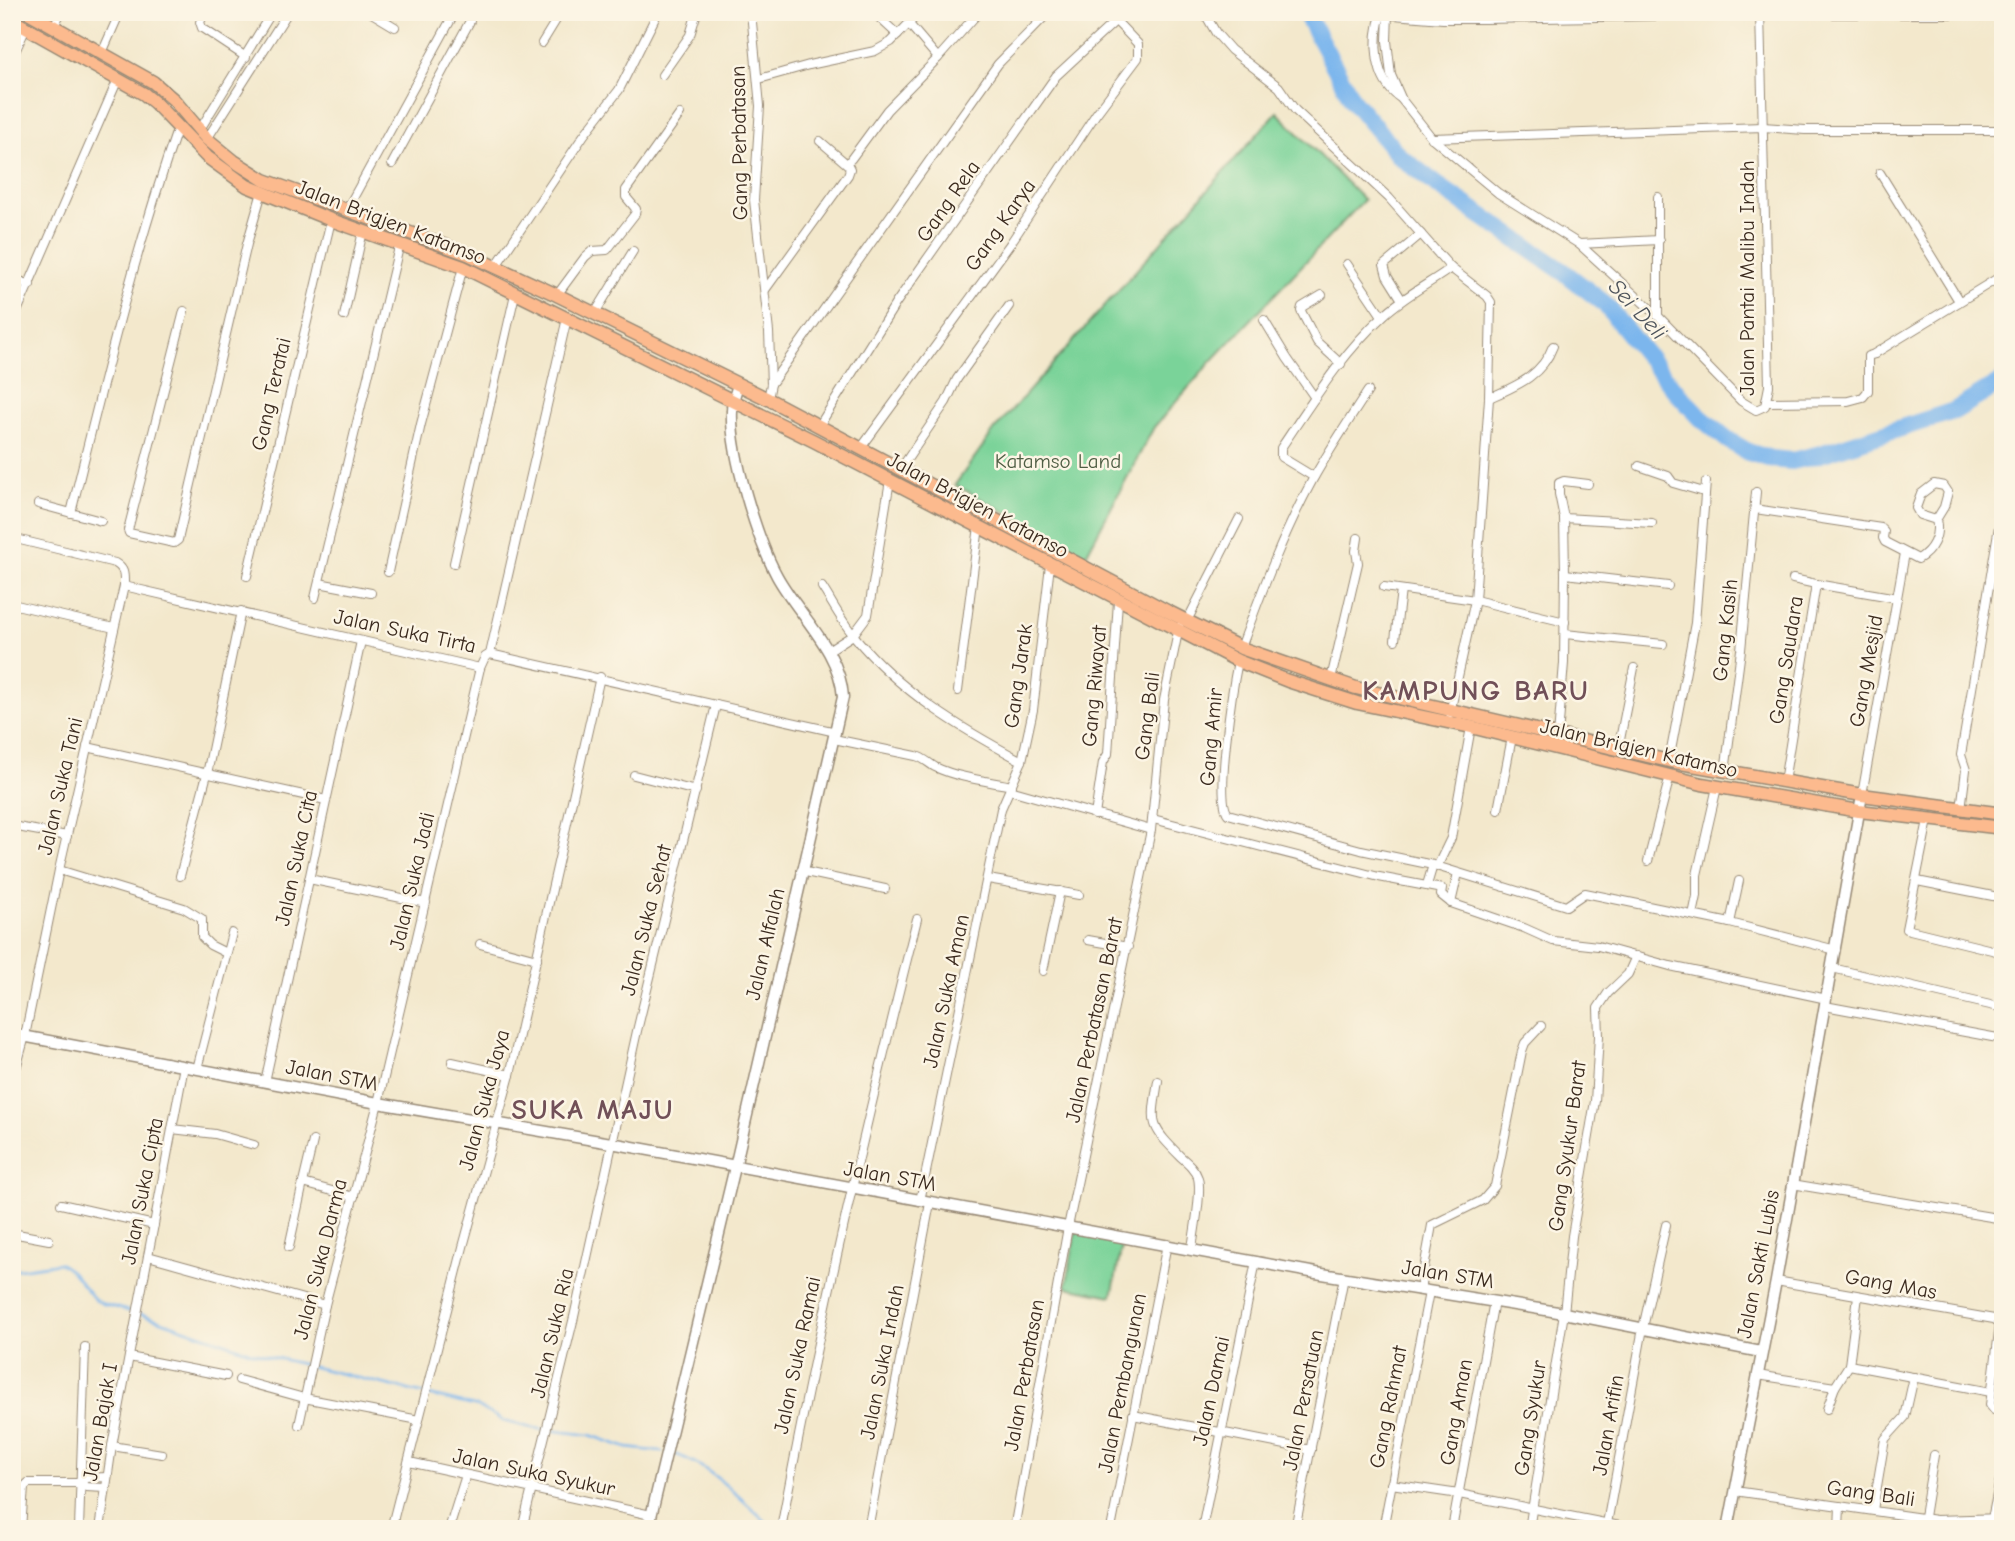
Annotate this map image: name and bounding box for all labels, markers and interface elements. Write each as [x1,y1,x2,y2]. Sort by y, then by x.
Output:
street label: Gang Perbatasan [726,65,752,221]
street label: Gang Rela [911,156,985,246]
street label: Jalan Pantai Malibu Indah [1735,160,1759,396]
street label: Jalan Brigjen Katamso [292,175,490,269]
street label: Gang Karya [960,175,1040,275]
water label: Sei Deli [1603,273,1673,346]
street label: Gang Teratai [246,335,296,453]
street label: Jalan Brigjen Katamso [883,447,1073,563]
park label: Katamso Land [995,449,1121,473]
street label: Gang Kasih [1708,578,1742,682]
street label: Gang Saudara [1764,594,1808,726]
street label: Jalan Suka Tirta [332,604,478,658]
street label: Gang Mesjid [1844,613,1888,729]
street label: Gang Jarak [999,622,1037,730]
street label: Gang Riwayat [1077,623,1111,748]
street label: Gang Bali [1130,670,1164,762]
district label: KAMPUNG BARU [1362,675,1590,707]
street label: Gang Amir [1195,686,1227,787]
street label: Jalan Brigjen Katamso [1538,714,1740,782]
street label: Jalan Suka Tani [32,715,88,857]
street label: Jalan Suka Cita [270,788,322,928]
street label: Jalan Suka Jadi [384,810,440,952]
street label: Jalan Suka Sehat [616,841,677,998]
street label: Jalan Alfalah [740,886,790,1002]
street label: Jalan Suka Aman [918,912,974,1070]
street label: Jalan Perbatasan Barat [1061,914,1128,1125]
street label: Jalan Suka Jaya [454,1027,514,1173]
street label: Jalan STM [284,1054,380,1096]
street label: Gang Syukur Barat [1543,1058,1591,1233]
district label: SUKA MAJU [511,1094,675,1126]
street label: Jalan Suka Cipta [116,1115,168,1267]
street label: Jalan STM [842,1156,938,1196]
street label: Jalan Suka Darma [288,1176,352,1342]
street label: Jalan Sakti Lubis [1732,1188,1784,1340]
street label: Jalan STM [1400,1255,1496,1293]
street label: Gang Mas [1843,1264,1939,1304]
street label: Jalan Suka Ria [525,1266,579,1400]
street label: Jalan Suka Ramai [769,1274,825,1436]
street label: Jalan Suka Indah [855,1282,909,1442]
street label: Jalan Pembangunan [1093,1291,1151,1475]
street label: Jalan Perbatasan [999,1297,1049,1453]
street label: Jalan Persatuan [1278,1328,1328,1472]
street label: Jalan Damai [1188,1334,1234,1448]
street label: Gang Rahmat [1364,1343,1412,1470]
street label: Gang Aman [1435,1357,1477,1467]
street label: Gang Syukur [1509,1358,1551,1477]
street label: Jalan Bajak I [78,1361,122,1483]
street label: Jalan Arifin [1587,1373,1629,1477]
street label: Jalan Suka Syukur [451,1443,618,1501]
street label: Gang Bali [1825,1475,1917,1511]

